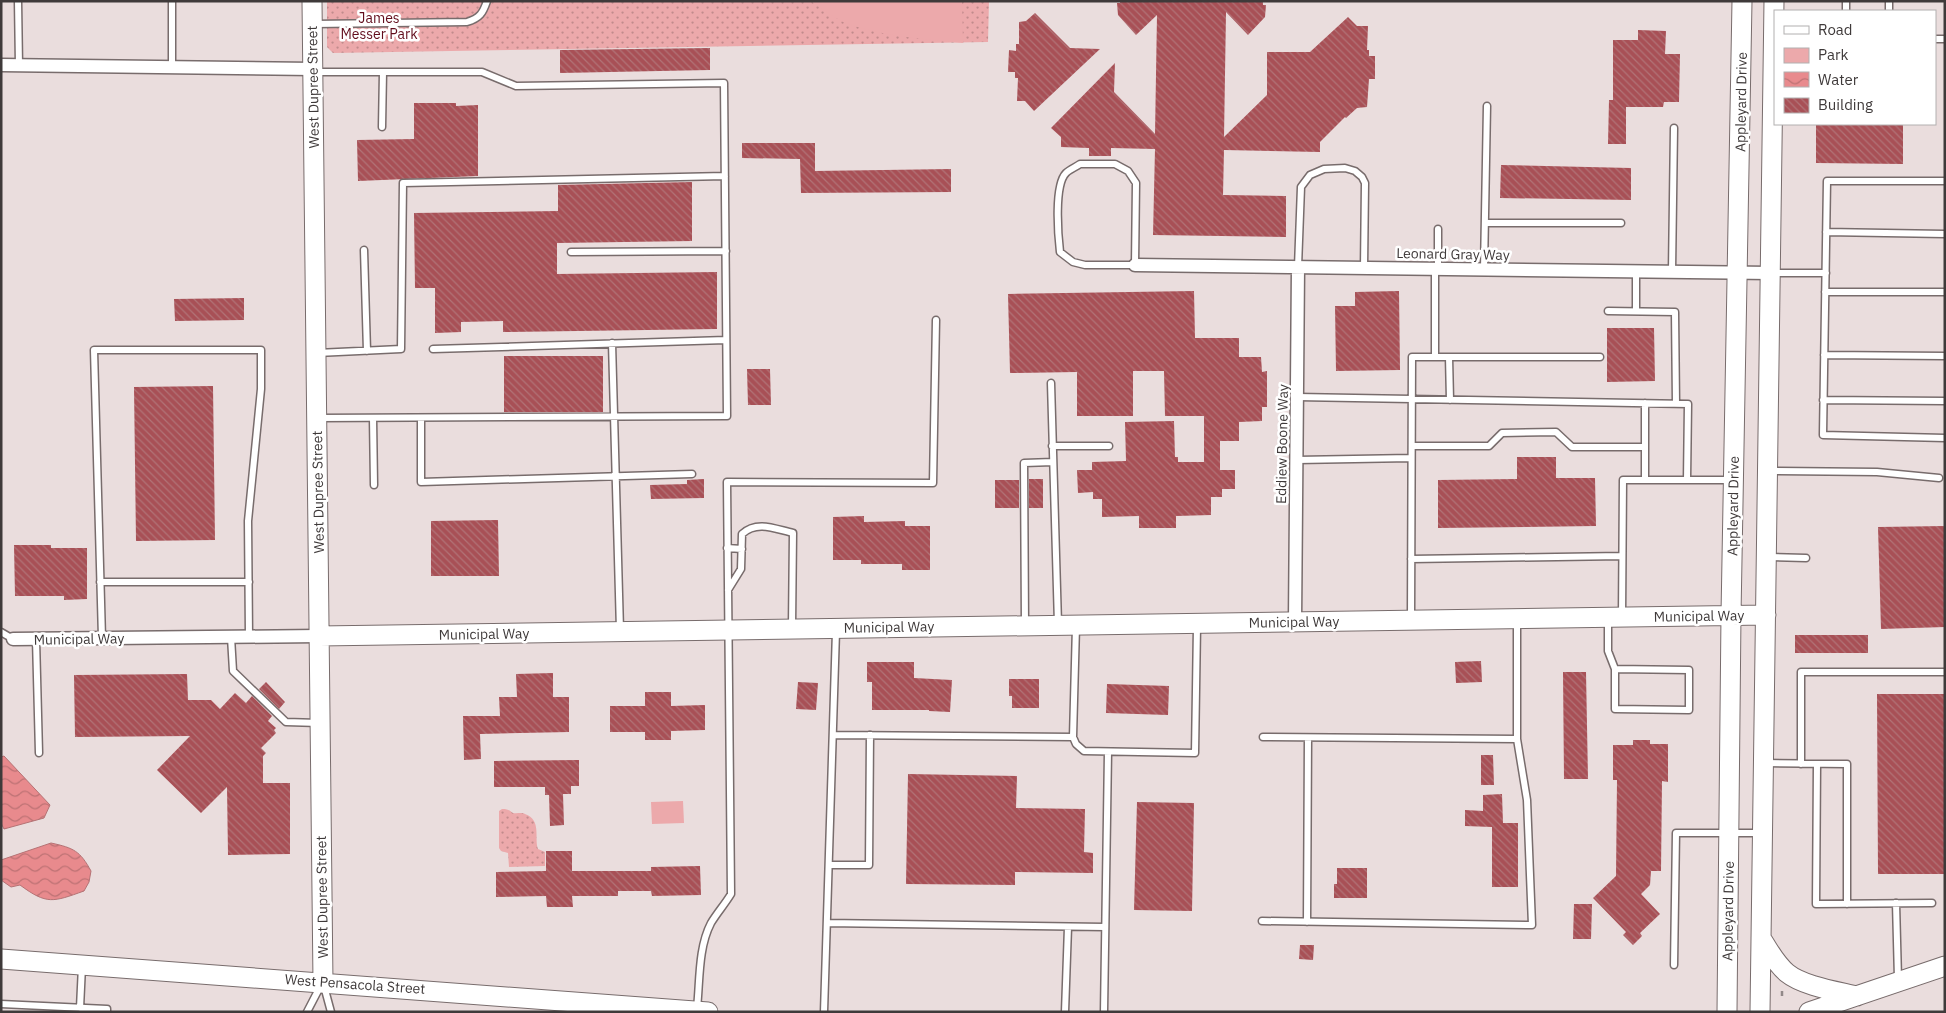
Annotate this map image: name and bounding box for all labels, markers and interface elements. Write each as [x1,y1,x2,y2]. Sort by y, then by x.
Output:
park label: James Messer Park [340,9,418,43]
legend [1774,10,1936,125]
text: Road [1818,20,1853,39]
street label: West Dupree Street [303,26,323,148]
text: Park [1818,45,1848,64]
street label: Appleyard Drive [1731,52,1751,152]
text: Water [1818,70,1859,89]
text: Building [1818,95,1873,114]
street label: Leonard Gray Way [1396,244,1510,264]
street label: Eddiew Boone Way [1272,384,1292,504]
street label: West Dupree Street [308,431,328,553]
street label: Appleyard Drive [1723,456,1743,556]
street label: Municipal Way [1653,606,1745,626]
street label: Municipal Way [1248,612,1340,632]
street label: Municipal Way [843,617,935,637]
street label: Municipal Way [438,624,530,644]
street label: Municipal Way [33,629,125,649]
street label: West Dupree Street [312,836,332,958]
street label: Appleyard Drive [1718,861,1738,961]
street label: West Pensacola Street [284,970,426,998]

